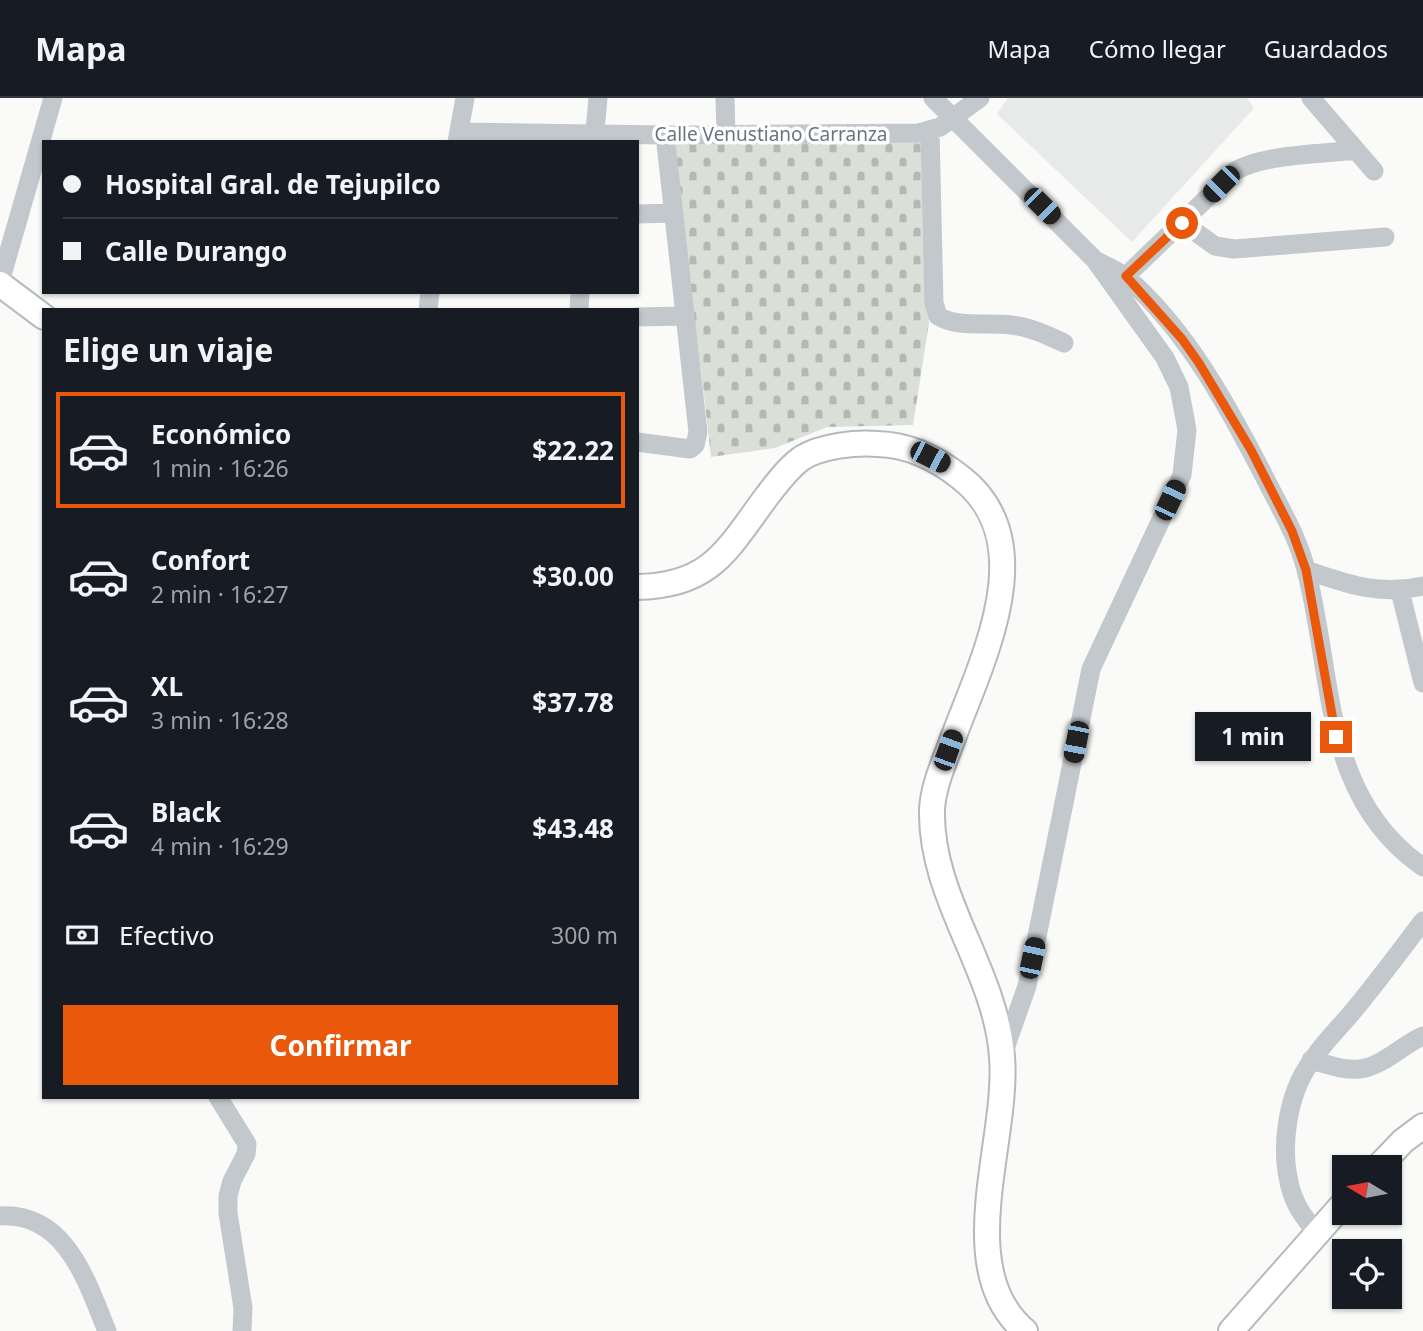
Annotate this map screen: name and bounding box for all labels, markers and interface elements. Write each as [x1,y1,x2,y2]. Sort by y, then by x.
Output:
text: Mapa [35,26,127,71]
text: Mapa [987,32,1051,65]
text: Cómo llegar [1089,32,1226,65]
text: Guardados [1264,32,1388,65]
street label: Calle Venustiano Carranza [654,121,888,147]
car [1199,162,1244,206]
text: Hospital Gral. de Tejupilco [105,166,441,202]
car [1020,184,1065,228]
route start [1166,207,1198,239]
text: Calle Durango [105,233,287,269]
text: Elige un viaje [63,328,273,371]
text: Económico [151,416,291,452]
icon: car [67,419,130,482]
text: $22.22 [532,432,614,468]
car [907,438,954,476]
text: 1 min · 16:26 [151,452,289,484]
car [1152,477,1189,523]
text: Confort [151,542,250,578]
icon: car [67,545,130,608]
text: $30.00 [532,558,614,594]
text: 2 min · 16:27 [151,578,289,610]
text: XL [151,668,183,704]
icon: car [67,671,130,734]
text: $37.78 [532,684,614,720]
text: 3 min · 16:28 [151,704,289,736]
callout: 1 min [1196,712,1312,762]
car [1062,719,1091,765]
text: 1 min [1221,720,1285,752]
route end [1320,721,1352,753]
car [931,727,966,773]
text: Black [151,794,221,830]
icon: car [67,797,130,860]
text: $43.48 [532,810,614,846]
text: 4 min · 16:29 [151,830,289,862]
icon: cash [63,916,101,954]
text: Efectivo [119,917,215,953]
text: 300 m [551,919,618,951]
car [1018,935,1047,981]
button: Confirmar [63,1005,618,1085]
north arrow [1332,1155,1402,1225]
map controls [1332,1155,1402,1309]
button: locate [1332,1239,1402,1309]

